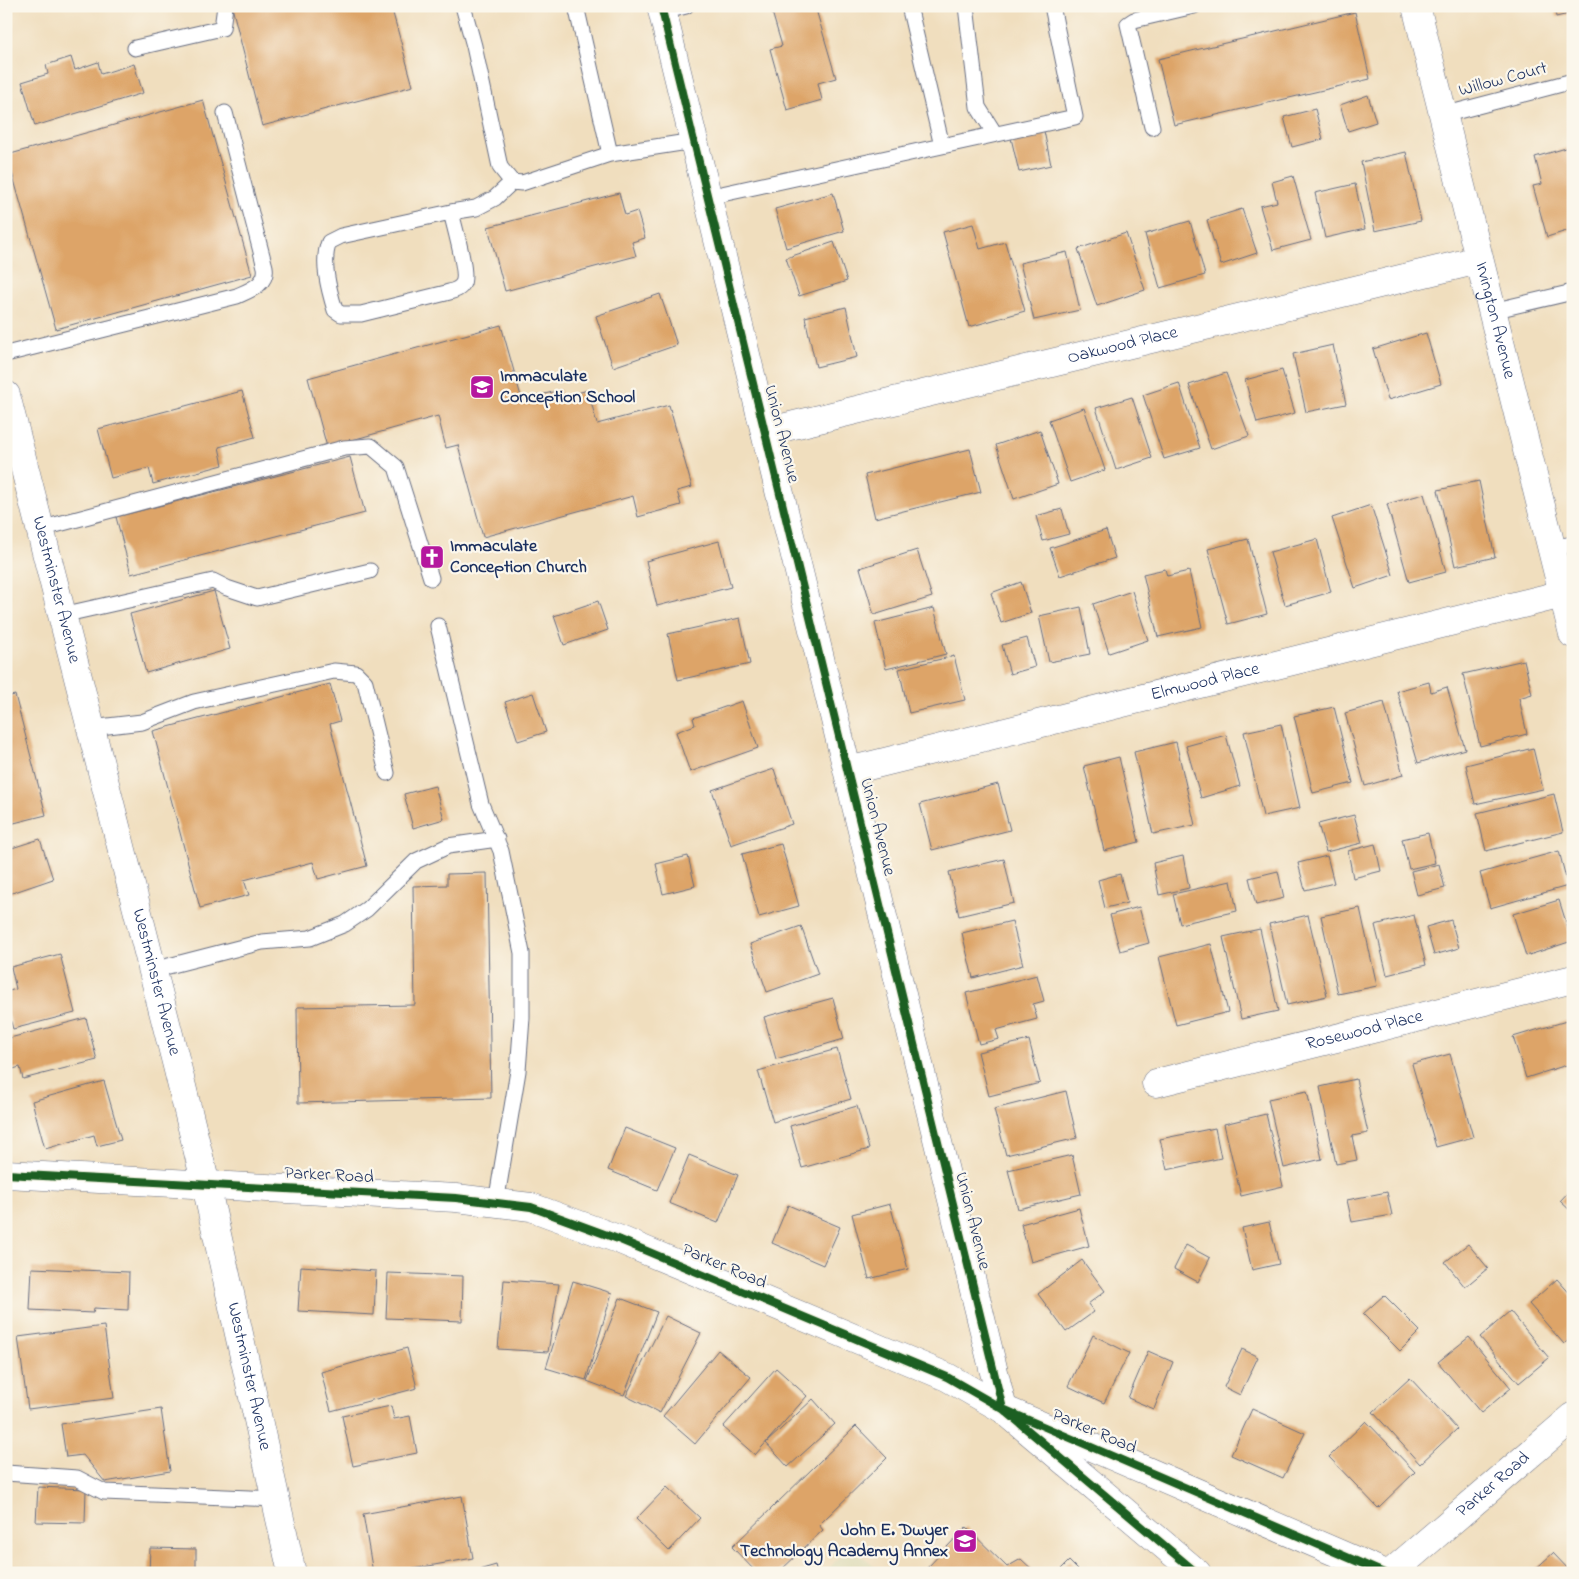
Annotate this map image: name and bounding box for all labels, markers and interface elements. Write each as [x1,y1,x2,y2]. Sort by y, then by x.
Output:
street label: Willow Court [1456,56,1550,104]
street label: Irvington Avenue [1467,259,1522,382]
street label: Oakwood Place [1065,320,1181,372]
place label: Immaculate Conception School [500,364,635,411]
school or university icon: Immaculate Conception School [469,374,495,400]
street label: Union Avenue [756,382,806,487]
street label: Westminster Avenue [24,514,87,667]
place label: Immaculate Conception Church [450,534,587,581]
church icon: Immaculate Conception Church [419,544,445,570]
street label: Elmwood Place [1148,656,1263,709]
street label: Union Avenue [852,775,902,880]
street label: Westminster Avenue [124,906,187,1059]
street label: Rosewood Place [1303,1004,1427,1058]
street label: Parker Road [283,1161,375,1191]
street label: Union Avenue [947,1169,997,1274]
street label: Parker Road [678,1237,770,1297]
street label: Westminster Avenue [219,1300,278,1454]
street label: Parker Road [1048,1402,1140,1462]
street label: Parker Road [1451,1446,1536,1524]
place label: John E. Dwyer Technology Academy Annex [740,1518,948,1566]
school or university icon: John E. Dwyer Technology Academy Annex [952,1528,978,1554]

